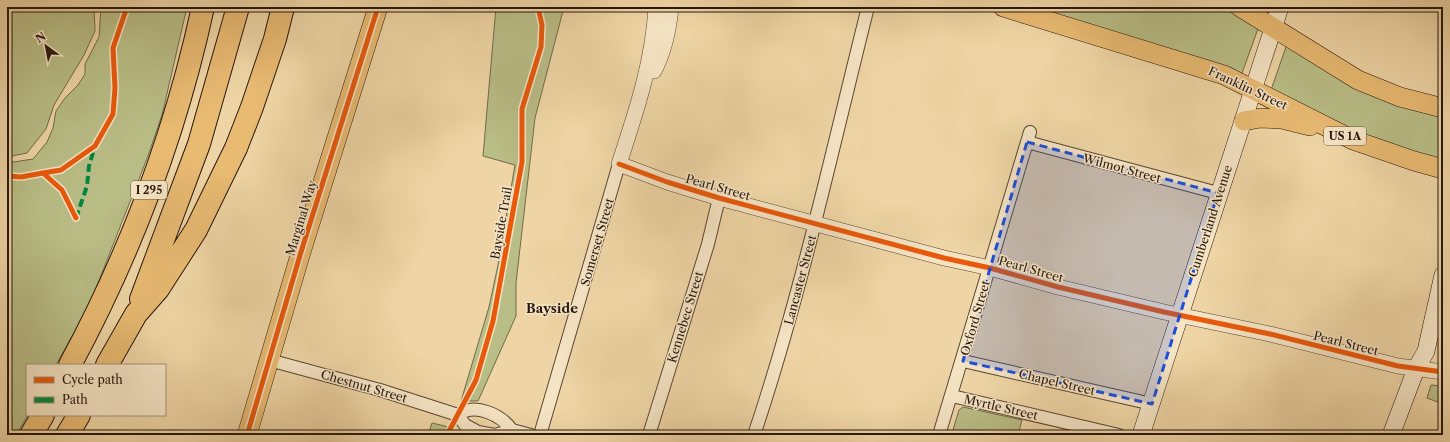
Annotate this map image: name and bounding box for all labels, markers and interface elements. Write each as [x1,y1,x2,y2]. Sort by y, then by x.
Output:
north arrow [26,26,66,66]
text: N [33,29,49,46]
street label: Franklin Street [1206,63,1291,113]
road number: US 1A [1324,127,1366,145]
street label: Wilmot Street [1080,150,1163,186]
street label: Cumberland Avenue [1185,163,1235,279]
street label: Pearl Street [684,171,753,204]
street label: Marginal Way [282,178,320,258]
road number: I 295 [131,181,167,199]
street label: Bayside Trail [487,185,515,260]
street label: Somerset Street [577,196,617,288]
street label: Lancaster Street [781,233,819,327]
street label: Pearl Street [997,253,1066,286]
street label: Kennebec Street [664,269,706,365]
street label: Oxford Street [957,278,993,357]
district label: Bayside [526,300,578,316]
street label: Pearl Street [1312,328,1381,359]
legend [26,364,166,416]
street label: Chestnut Street [319,366,410,406]
street label: Chapel Street [1017,366,1097,398]
text: Cycle path [62,372,123,387]
street label: Myrtle Street [963,391,1040,423]
text: Path [62,392,88,407]

